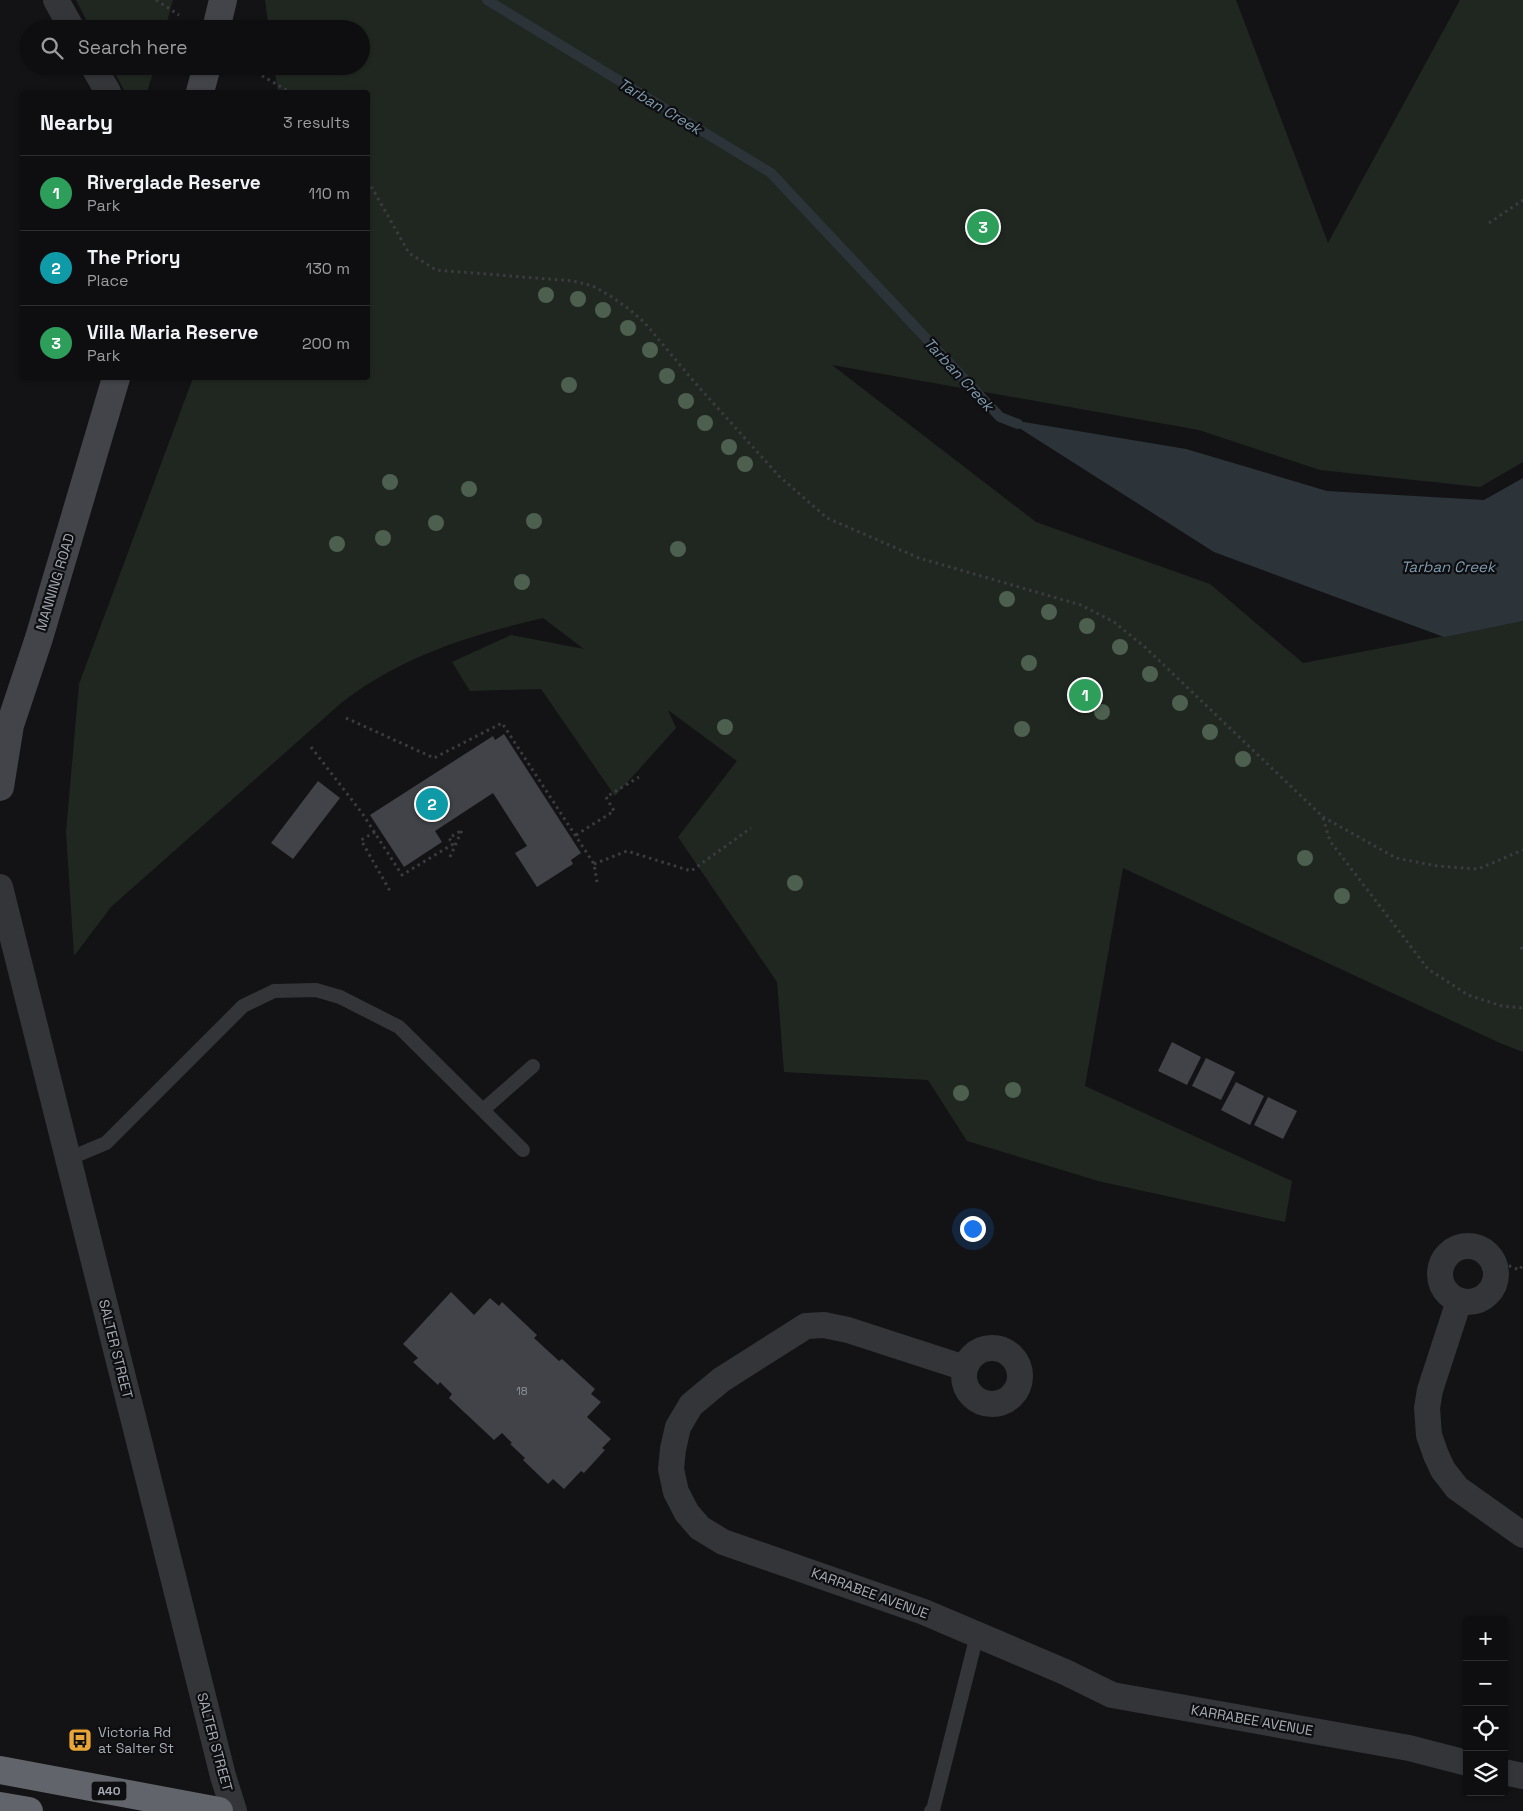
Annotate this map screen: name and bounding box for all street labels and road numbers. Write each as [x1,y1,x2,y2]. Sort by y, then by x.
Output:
street label: MANNING ROAD [32,531,78,633]
street label: SALTER STREET [95,1298,137,1400]
street label: KARRABEE AVENUE [809,1563,931,1623]
street label: SALTER STREET [193,1691,237,1793]
street label: KARRABEE AVENUE [1190,1700,1314,1740]
road number: A40 [92,1782,126,1800]

